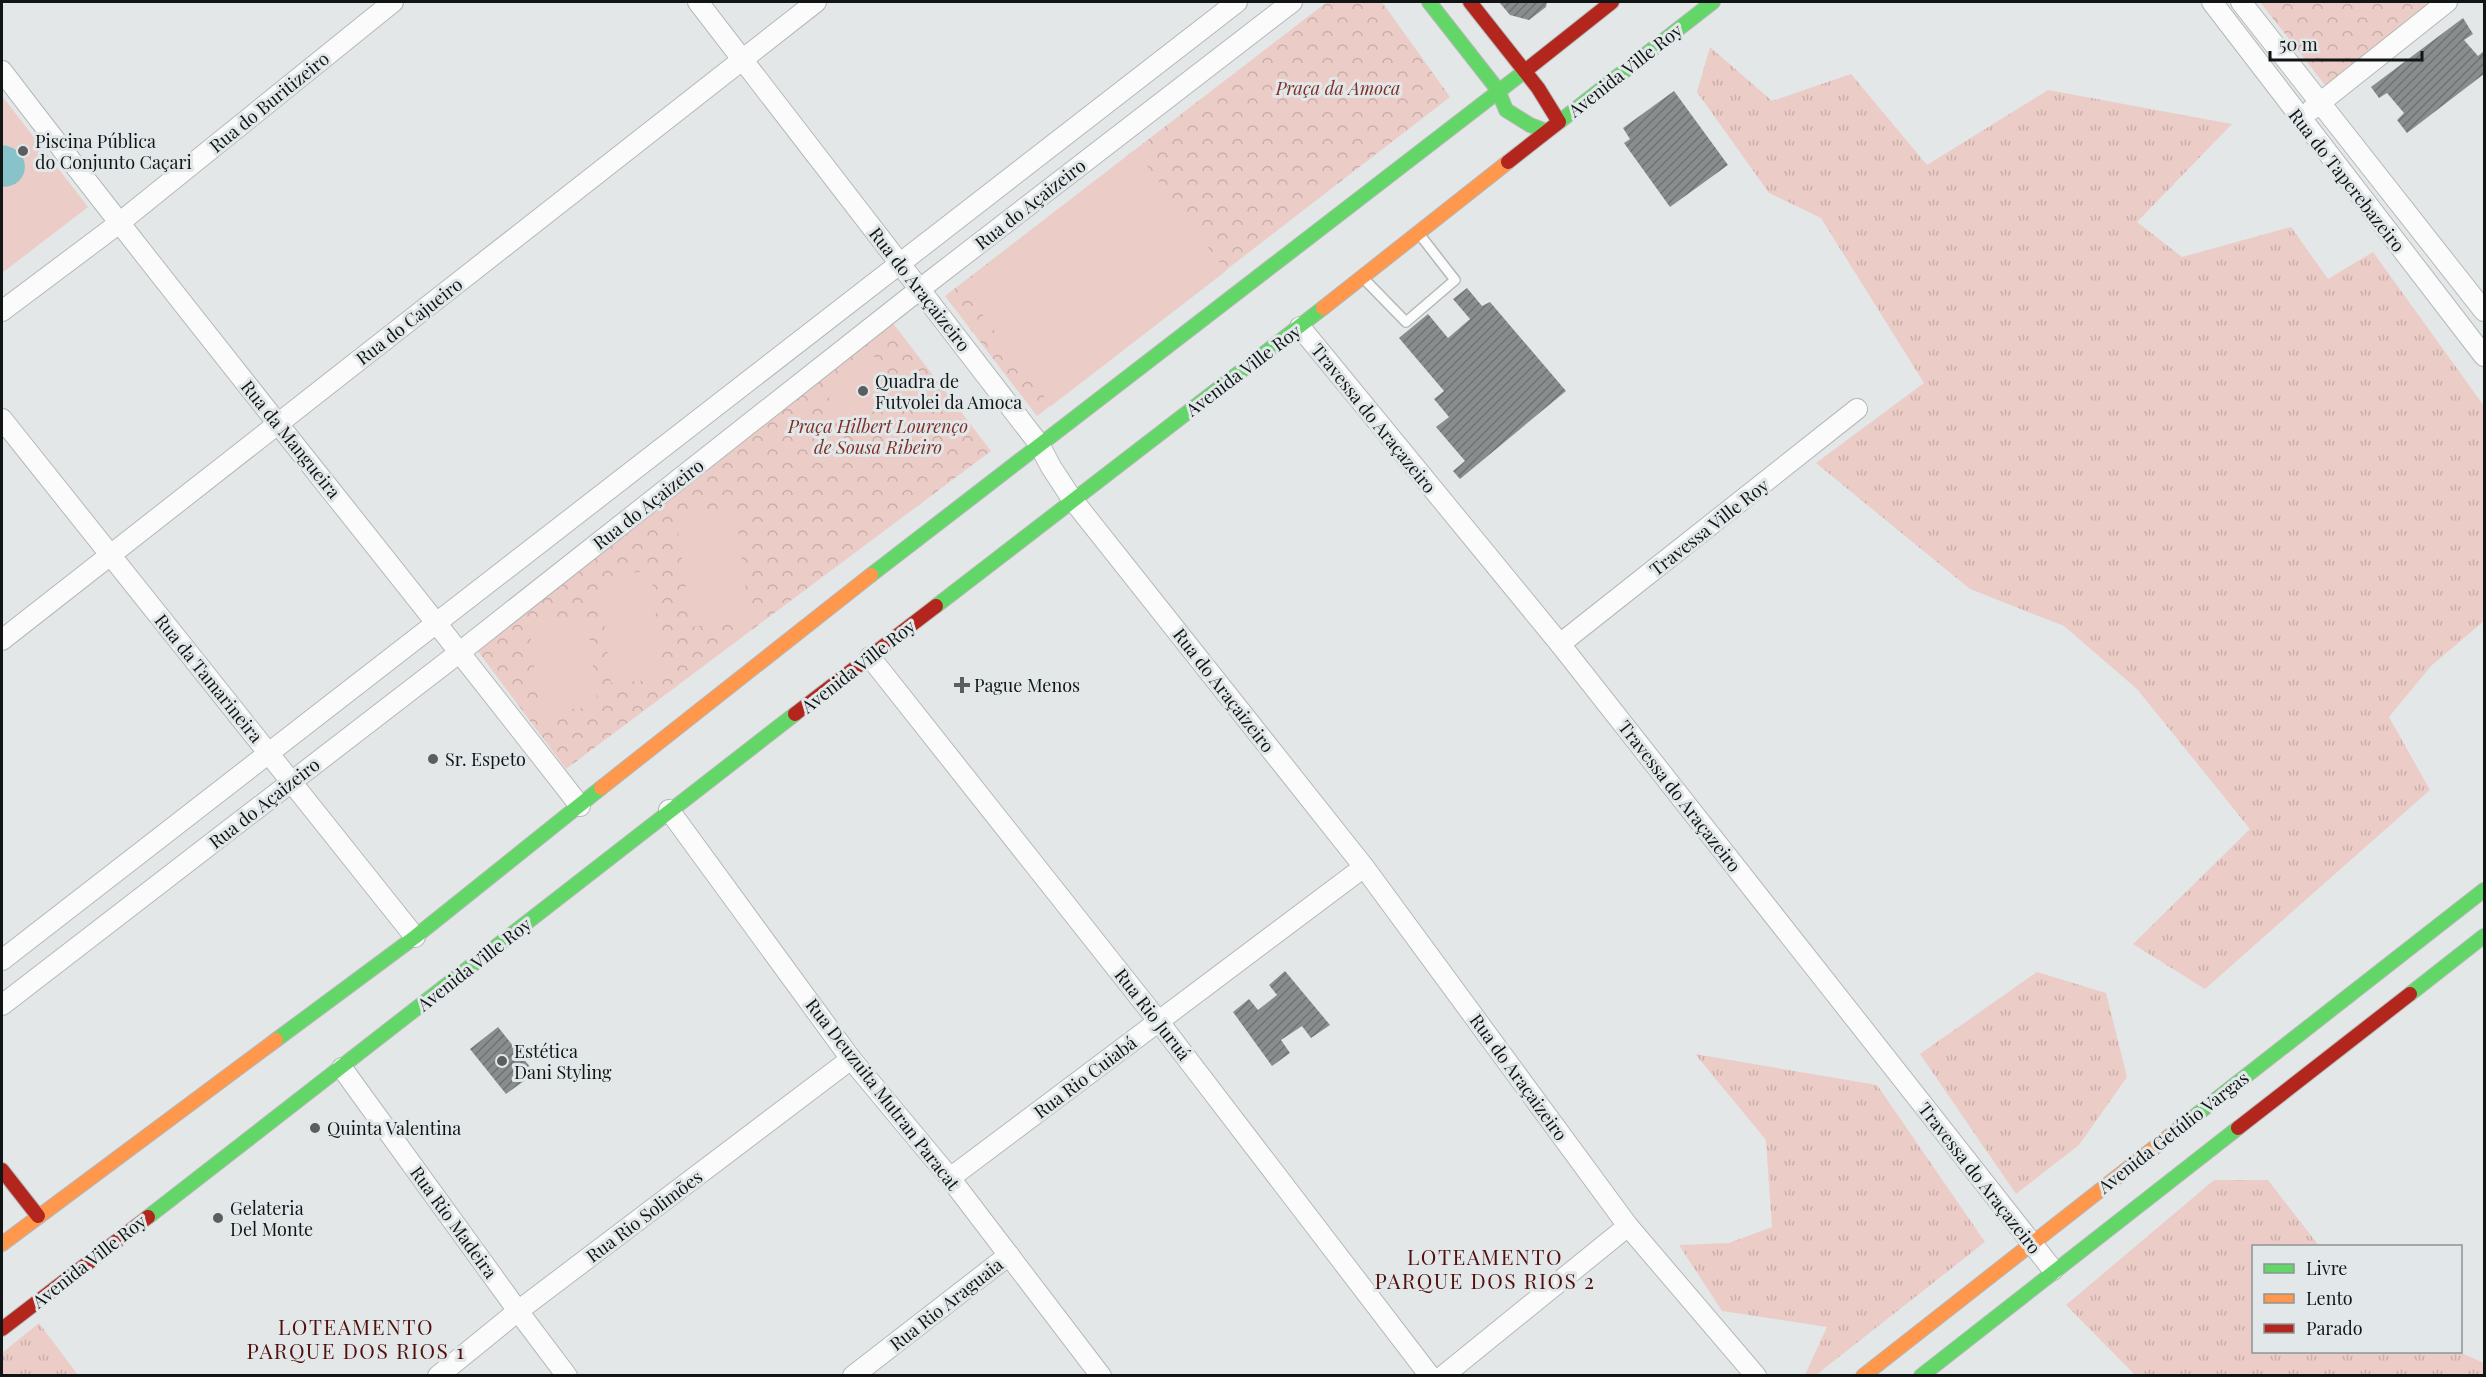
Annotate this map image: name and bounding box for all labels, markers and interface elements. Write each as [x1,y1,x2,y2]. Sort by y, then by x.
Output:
street label: Avenida Ville Roy [1562,18,1687,123]
scale bar [2270,24,2422,62]
text: 50 m [2279,32,2318,56]
street label: Rua do Buritizeiro [204,46,334,158]
park label: Praça da Amoca [1275,76,1400,100]
street label: Rua do Taperebazeiro [2284,103,2411,257]
place label: Piscina Pública do Conjunto Caçari [35,129,192,174]
marker: Piscina Pública do Conjunto Caçari [16,144,30,158]
street label: Rua do Açaizeiro [970,153,1090,255]
street label: Rua do Araçaizeiro [864,222,976,356]
street label: Rua do Cajueiro [351,272,467,370]
street label: Avenida Ville Roy [1180,319,1306,422]
street label: Travessa do Araçazeiro [1306,338,1442,498]
place label: Quadra de Futvolei da Amoca [875,369,1022,414]
street label: Rua da Mangueira [236,375,346,503]
marker: Quadra de Futvolei da Amoca [856,384,870,398]
park label: Praça Hilbert Lourenço de Sousa Ribeiro [787,414,968,459]
street label: Rua do Açaizeiro [588,453,708,555]
street label: Travessa Ville Roy [1645,473,1773,581]
street label: Rua da Tamarineira [150,609,268,747]
street label: Avenida Ville Roy [795,614,920,719]
street label: Rua do Araçaizeiro [1168,623,1280,757]
place label: Pague Menos [974,673,1080,697]
marker: Pague Menos [955,678,969,692]
street label: Travessa do Araçazeiro [1613,715,1747,877]
place label: Sr. Espeto [445,747,526,771]
street label: Rua do Açaizeiro [204,752,324,854]
marker: Sr. Espeto [426,752,440,766]
street label: Avenida Ville Roy [411,912,536,1017]
street label: Rua Rio Juruá [1110,963,1196,1065]
street label: Rua Deuzuita Mutran Paracat [801,993,966,1195]
street label: Rua do Araçaizeiro [1465,1009,1573,1145]
street label: Rua Rio Cuiabá [1029,1030,1141,1124]
place label: Estética Dani Styling [514,1039,612,1084]
marker: Estética Dani Styling [495,1054,509,1068]
street label: Avenida Getúlio Vargas [2092,1066,2253,1199]
street label: Travessa do Araçazeiro [1913,1097,2047,1259]
place label: Quinta Valentina [327,1116,461,1140]
marker: Quinta Valentina [308,1121,322,1135]
street label: Rua Rio Madeira [405,1161,503,1283]
street label: Rua Rio Solimões [581,1164,707,1268]
place label: Gelateria Del Monte [230,1196,313,1241]
street label: Avenida Ville Roy [26,1209,151,1314]
marker: Gelateria Del Monte [211,1211,225,1225]
district label: LOTEAMENTO PARQUE DOS RIOS 2 [1374,1242,1596,1294]
legend [2252,1245,2462,1353]
street label: Rua Rio Araguaia [884,1252,1008,1356]
text: Livre [2306,1256,2347,1280]
text: Lento [2306,1286,2353,1310]
district label: LOTEAMENTO PARQUE DOS RIOS 1 [247,1312,465,1364]
text: Parado [2306,1316,2363,1340]

